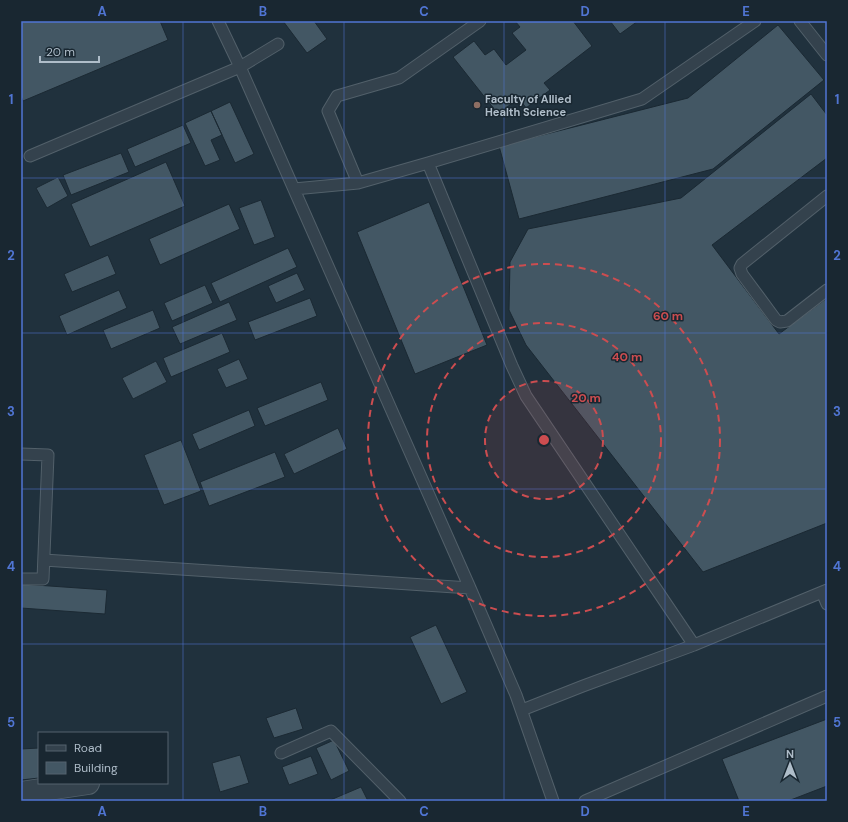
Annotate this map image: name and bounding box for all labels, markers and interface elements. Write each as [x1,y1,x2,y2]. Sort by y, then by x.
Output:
text: A [97,3,107,20]
text: B [259,3,267,20]
text: C [419,3,429,20]
text: D [580,3,590,20]
text: E [742,3,750,20]
scale bar [40,38,99,64]
text: 20 m [46,44,75,60]
text: 1 [9,91,13,108]
text: 1 [835,91,839,108]
place label: Faculty of Allied Health Science [485,92,571,119]
marker: Faculty of Allied Health Science [472,100,482,110]
text: 2 [7,247,15,264]
text: 2 [833,247,841,264]
text: 60 m [653,308,683,324]
text: 40 m [612,349,642,365]
text: 20 m [571,390,601,406]
text: 3 [7,403,15,420]
text: 3 [833,403,841,420]
centre of rings [537,433,551,447]
text: 4 [7,558,15,575]
text: 4 [833,558,841,575]
text: 5 [7,714,15,731]
text: 5 [833,714,841,731]
legend [38,732,168,784]
text: Road [74,740,102,756]
north arrow [770,744,810,784]
text: N [786,747,794,761]
text: Building [74,760,118,776]
text: A [97,803,107,820]
text: B [259,803,267,820]
text: C [419,803,429,820]
text: D [580,803,590,820]
text: E [742,803,750,820]

